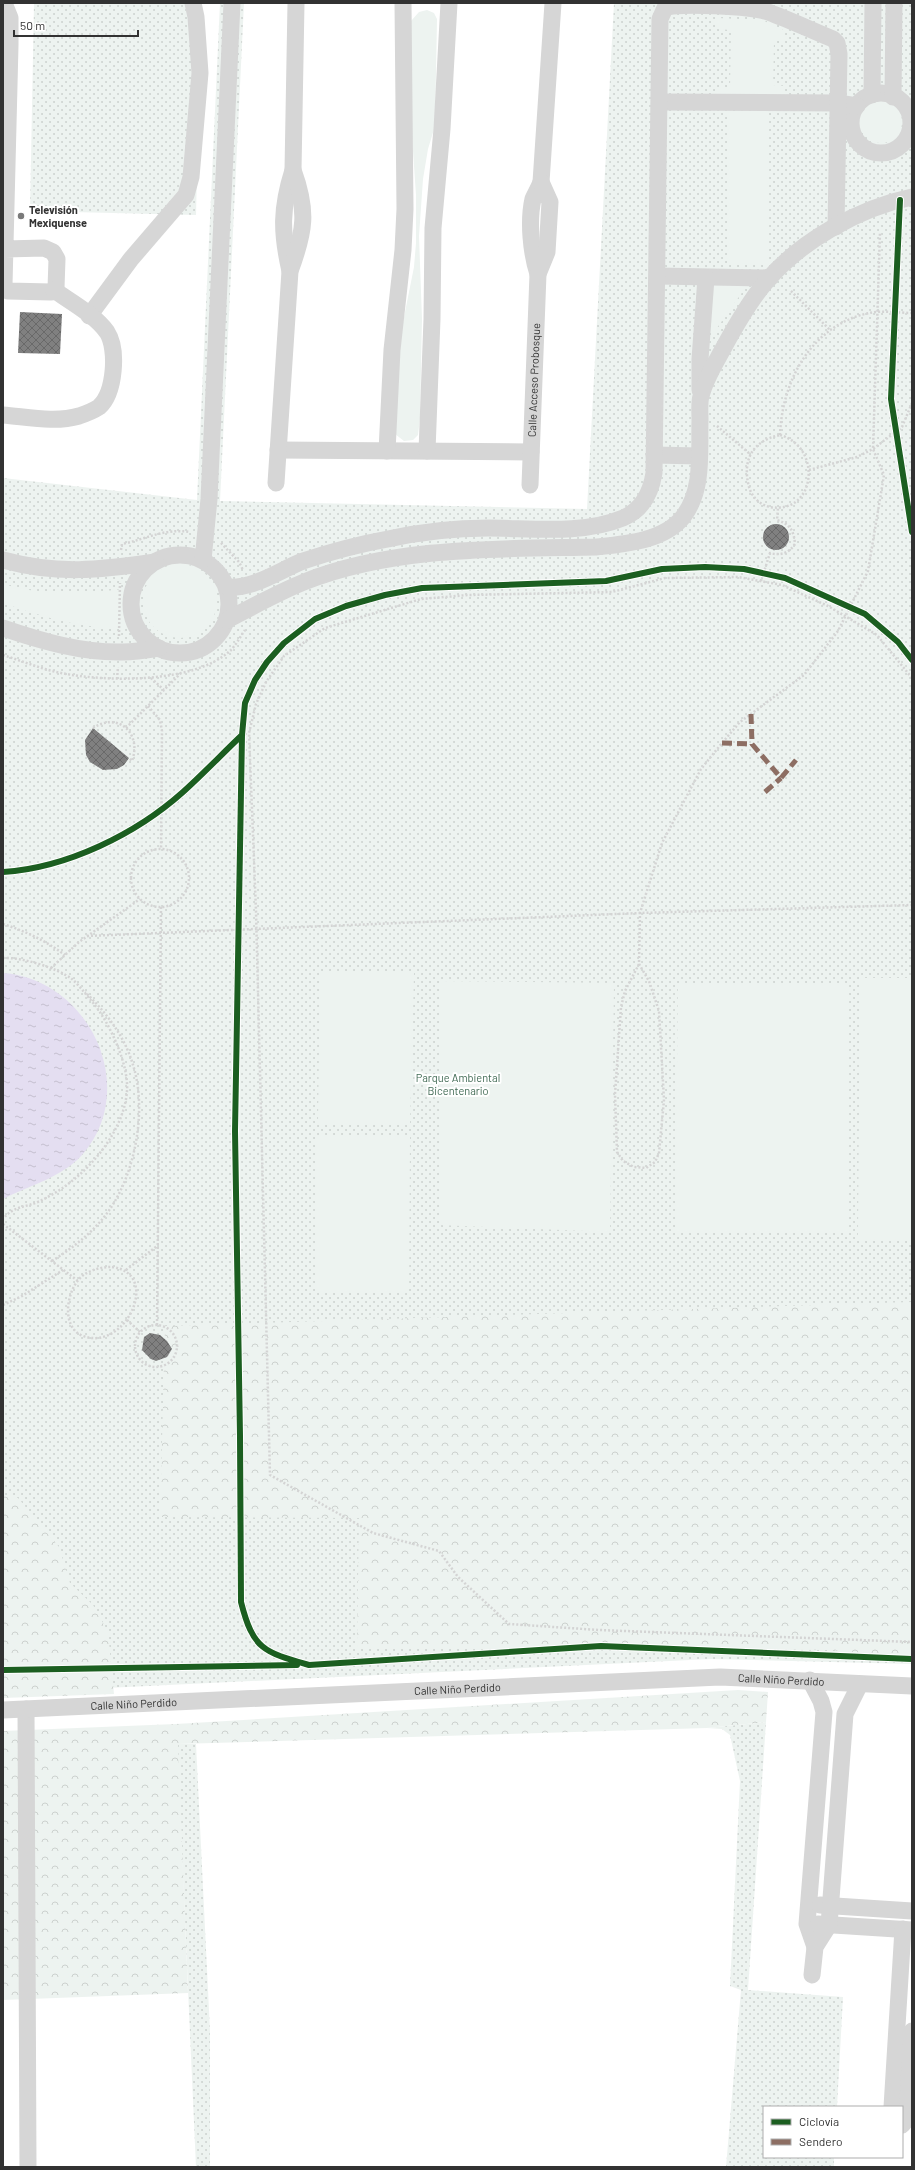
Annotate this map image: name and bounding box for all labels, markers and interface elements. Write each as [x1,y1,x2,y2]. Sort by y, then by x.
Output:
scale bar [14,12,138,38]
text: 50 m [20,18,45,32]
place label: Televisión Mexiquense [29,203,87,229]
marker: Televisión Mexiquense [16,211,26,221]
street label: Calle Acceso Probosque [525,323,542,437]
park label: Parque Ambiental Bicentenario [416,1071,500,1097]
street label: Calle Niño Perdido [738,1671,825,1688]
street label: Calle Niño Perdido [414,1680,501,1697]
street label: Calle Niño Perdido [90,1695,177,1712]
legend [763,2106,903,2158]
text: Ciclovía [799,2114,839,2128]
text: Sendero [799,2134,843,2148]

